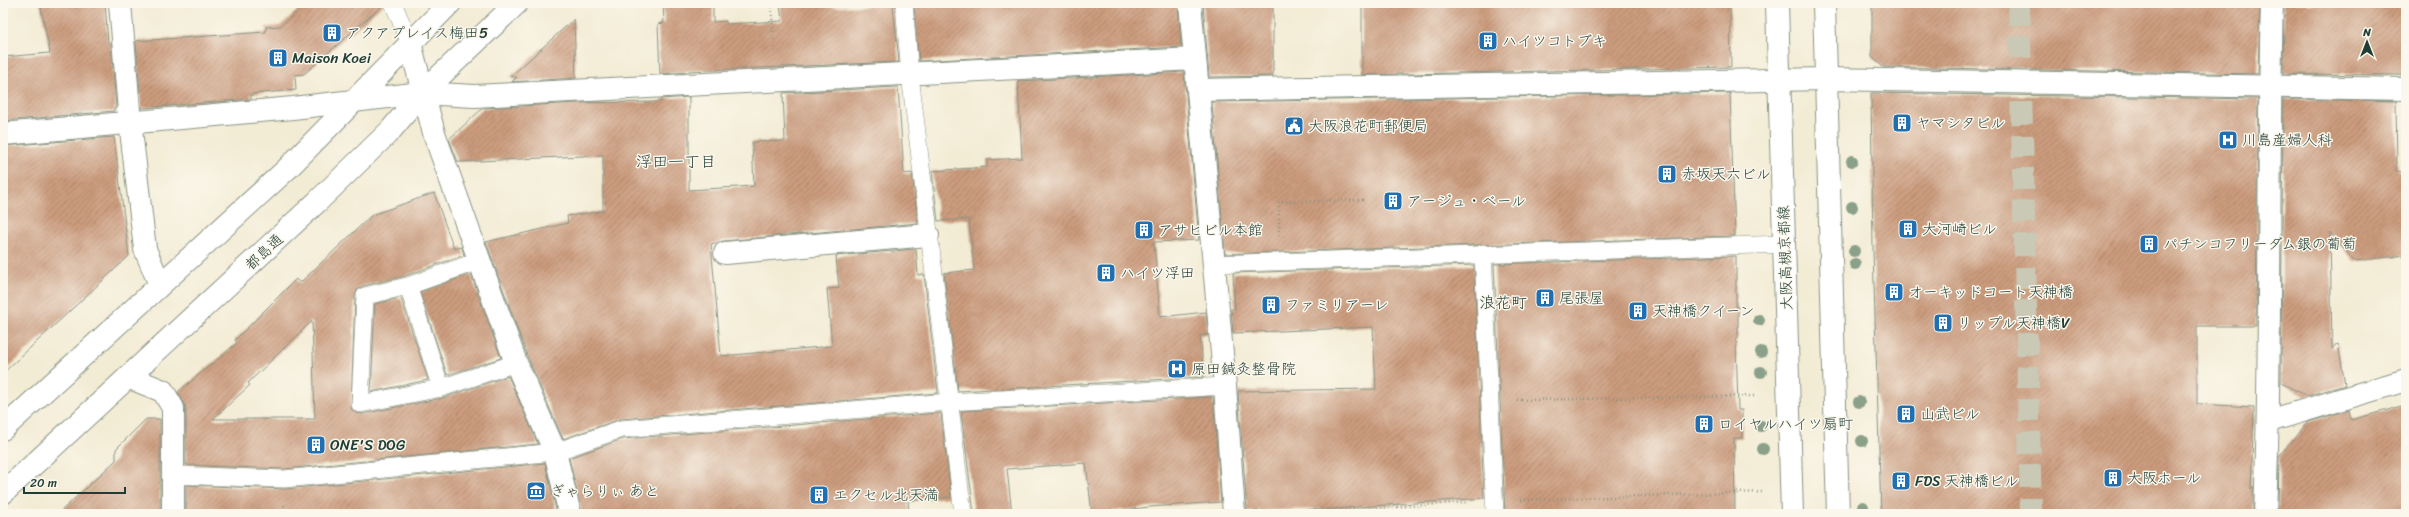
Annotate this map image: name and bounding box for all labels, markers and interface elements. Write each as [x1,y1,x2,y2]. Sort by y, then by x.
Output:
place label: アクアプレイス梅田5 [346,20,488,46]
building icon: アクアプレイス梅田5 [321,22,343,44]
north arrow [2347,22,2387,62]
text: N [2362,23,2371,42]
place label: ハイツコトブキ [1502,28,1607,54]
building icon: ハイツコトブキ [1477,30,1499,52]
place label: Maison Koei [292,45,372,71]
building icon: Maison Koei [267,47,289,69]
place label: ヤマシタビル [1916,110,2005,136]
building icon: ヤマシタビル [1891,112,1913,134]
place label: 大阪浪花町郵便局 [1308,113,1428,139]
public building icon: 大阪浪花町郵便局 [1283,115,1305,137]
place label: 川島産婦人科 [2242,127,2332,153]
hospital icon: 川島産婦人科 [2217,129,2239,151]
district label: 浮田一丁目 [636,147,716,176]
place label: 赤坂天六ビル [1681,161,1771,187]
building icon: 赤坂天六ビル [1656,163,1678,185]
place label: アージュ・ベール [1407,188,1526,214]
building icon: アージュ・ベール [1382,190,1404,212]
street label: 大阪高槻京都線 [1770,205,1800,311]
place label: 大河崎ビル [1922,216,1997,242]
place label: アサヒビル本館 [1158,217,1263,243]
building icon: 大河崎ビル [1897,218,1919,240]
building icon: アサヒビル本館 [1133,219,1155,241]
street label: 都島通 [239,227,289,277]
place label: パチンコフリーダム銀の葡萄 [2163,231,2357,257]
building icon: パチンコフリーダム銀の葡萄 [2138,233,2160,255]
place label: ハイツ浮田 [1120,260,1195,286]
building icon: ハイツ浮田 [1095,262,1117,284]
place label: オーキッドコート天神橋 [1908,279,2073,305]
building icon: オーキッドコート天神橋 [1883,281,1905,303]
place label: 尾張屋 [1559,285,1604,311]
building icon: 尾張屋 [1534,287,1556,309]
district label: 浪花町 [1479,288,1527,317]
place label: ファミリアーレ [1285,292,1389,318]
building icon: ファミリアーレ [1260,294,1282,316]
place label: 天神橋クイーン [1652,298,1755,324]
building icon: 天神橋クイーン [1627,300,1649,322]
place label: リップル天神橋V [1957,310,2070,336]
building icon: リップル天神橋V [1932,312,1954,334]
place label: 原田鍼灸整骨院 [1191,356,1296,382]
hospital icon: 原田鍼灸整骨院 [1166,358,1188,380]
place label: 山武ビル [1920,401,1980,427]
building icon: 山武ビル [1895,403,1917,425]
place label: ロイヤルハイツ扇町 [1718,411,1854,437]
building icon: ロイヤルハイツ扇町 [1693,413,1715,435]
place label: ONE'S DOG [330,432,406,458]
building icon: ONE'S DOG [305,434,327,456]
place label: 大阪ホール [2127,465,2201,491]
building icon: 大阪ホール [2102,467,2124,489]
place label: FDS 天神橋ビル [1915,468,2019,494]
scale bar [24,469,125,495]
building icon: FDS 天神橋ビル [1890,470,1912,492]
text: 20 m [30,472,57,494]
place label: ぎゃらりぃ あと [550,478,659,504]
museum icon: ぎゃらりぃ あと [525,480,547,502]
place label: エクセル北天満 [833,482,939,508]
building icon: エクセル北天満 [808,484,830,506]

